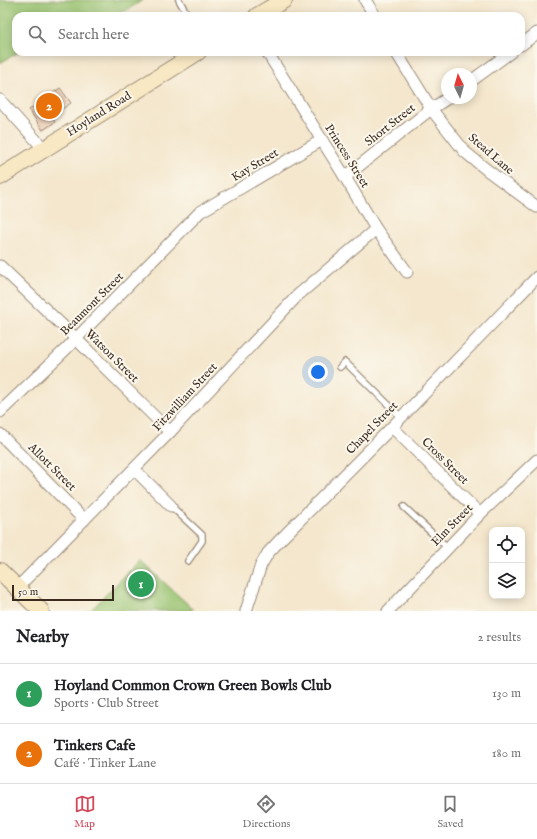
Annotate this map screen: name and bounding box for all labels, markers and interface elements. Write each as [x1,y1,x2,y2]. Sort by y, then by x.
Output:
search box [12,12,525,56]
icon: search [26,23,48,45]
text: Search here [58,25,129,44]
north arrow [441,68,477,104]
street label: Hoyland Road [64,88,135,140]
pin: 2 [36,91,62,121]
street label: Short Street [362,101,418,149]
street label: Princess Street [321,121,373,191]
street label: Stead Lane [465,130,517,178]
street label: Kay Street [229,145,281,185]
street label: Beaumont Street [57,269,127,339]
street label: Watson Street [82,326,142,386]
street label: Fitzwilliam Street [149,360,221,434]
your location [308,362,328,382]
street label: Chapel Street [343,398,402,458]
street label: Cross Street [418,434,472,488]
street label: Allott Street [24,439,79,494]
street label: Elm Street [428,501,476,549]
map controls [489,527,525,599]
button: locate [489,527,525,563]
button: layers [489,563,525,599]
pin: 1 [128,569,154,599]
scale bar [12,583,114,602]
text: 50 m [18,585,38,599]
text: Nearby [16,627,69,648]
text: 2 results [477,629,521,646]
text: Hoyland Common Crown Green Bowls Club [54,676,331,695]
text: 1 [27,685,31,702]
text: 130 m [492,685,521,702]
text: Sports · Club Street [54,695,159,712]
text: Tinkers Cafe [54,736,135,755]
text: 2 [26,745,32,762]
text: 180 m [492,745,521,762]
text: Café · Tinker Lane [54,755,156,772]
tab: Map [74,793,96,831]
tab: Directions [243,793,290,831]
tab: Saved [437,793,463,831]

